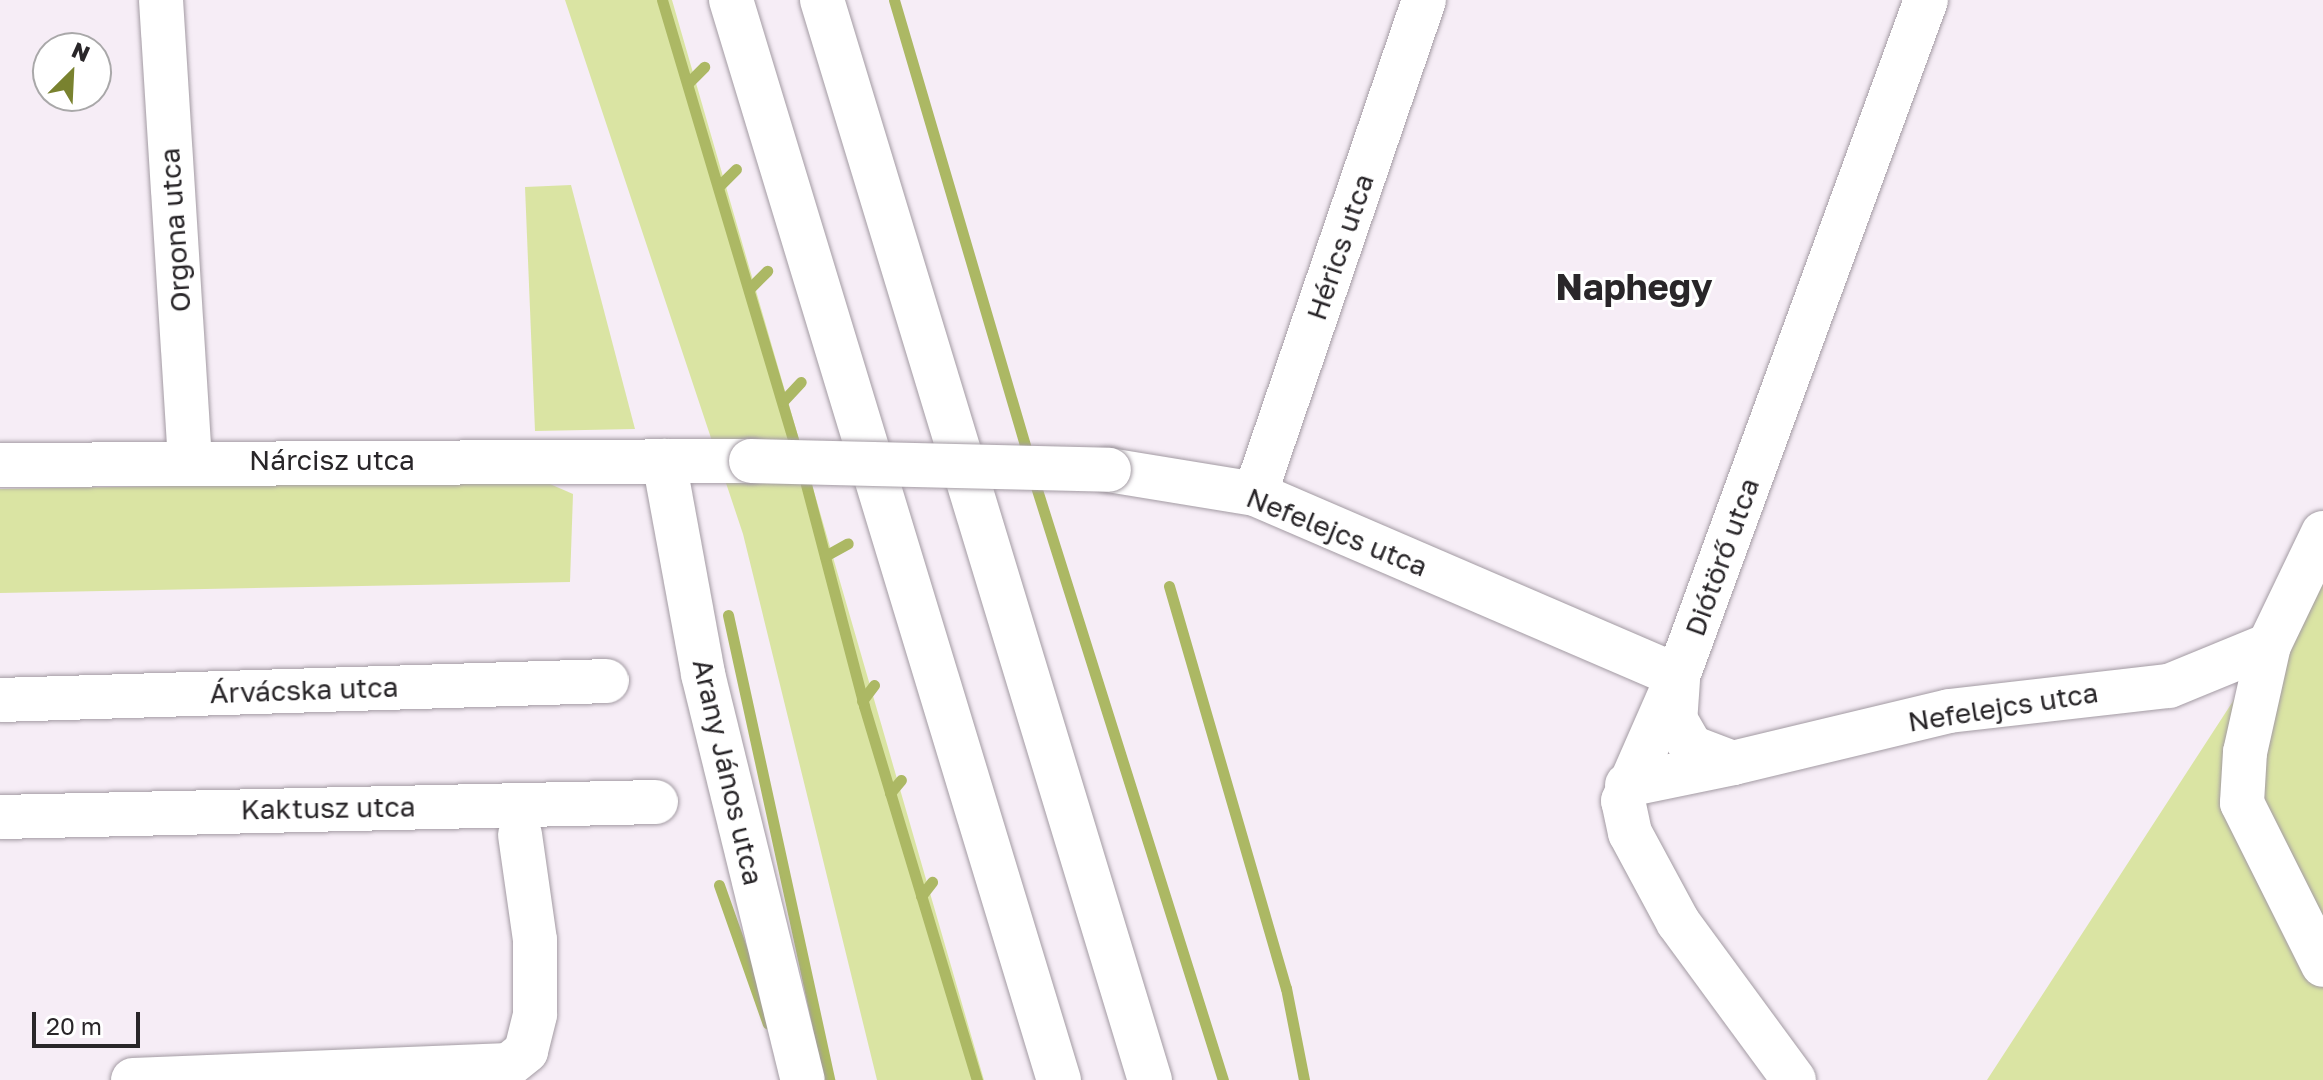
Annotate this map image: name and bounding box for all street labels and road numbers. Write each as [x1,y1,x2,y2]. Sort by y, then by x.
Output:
street label: Orgona utca [152,147,198,313]
street label: Hérics utca [1299,170,1381,324]
street label: Nárcisz utca [249,443,415,477]
street label: Diótörő utca [1678,473,1766,641]
street label: Nefelejcs utca [1242,480,1432,584]
street label: Arany János utca [686,656,770,888]
street label: Árvácska utca [209,670,399,710]
street label: Nefelejcs utca [1905,675,2101,739]
street label: Kaktusz utca [240,790,416,826]

